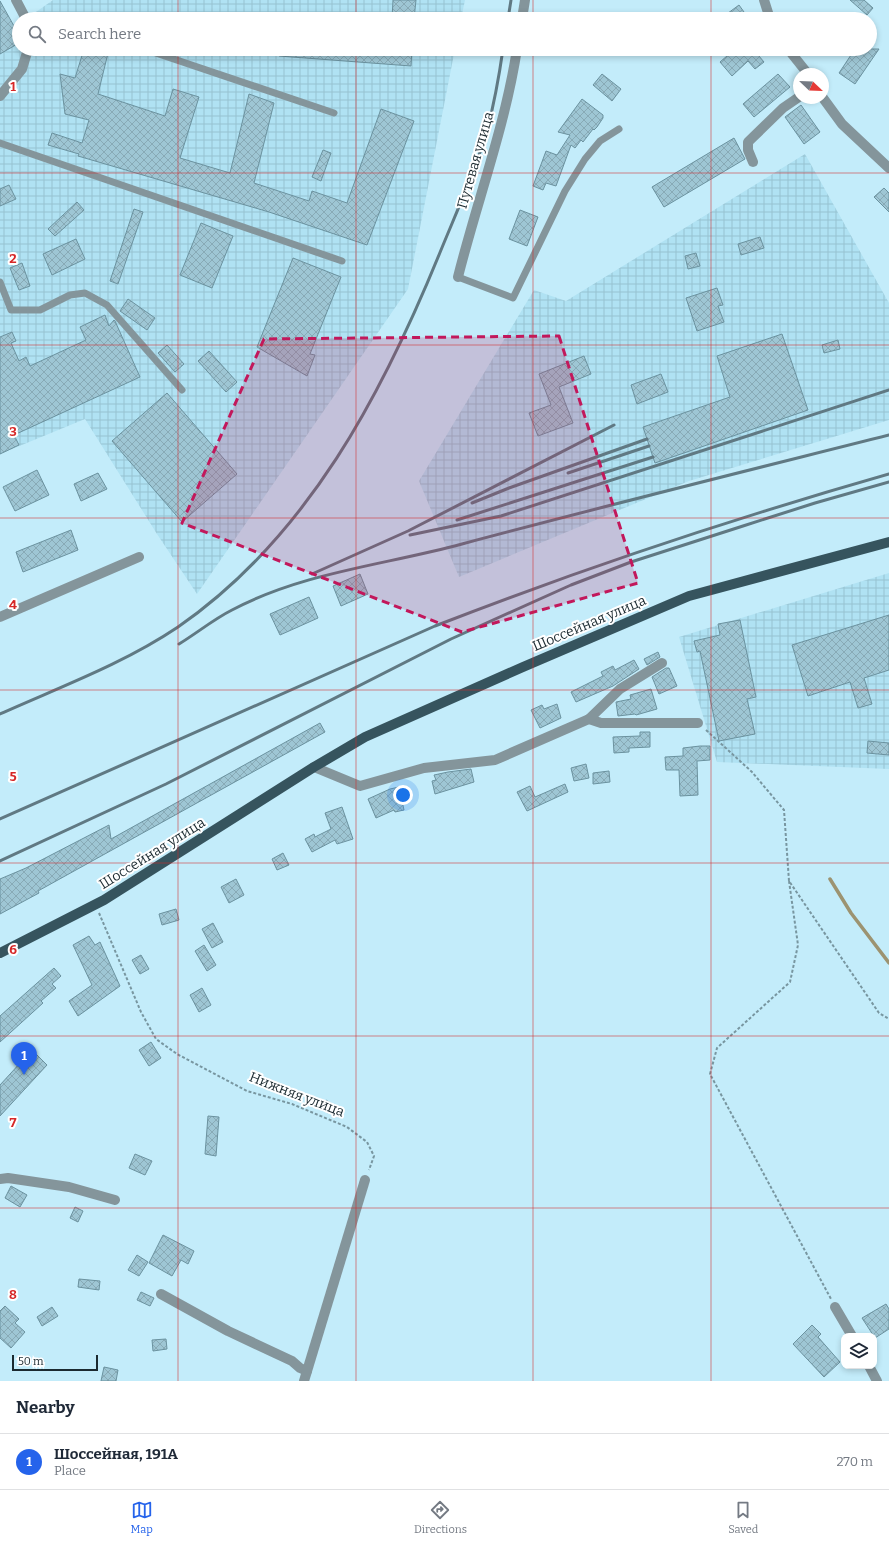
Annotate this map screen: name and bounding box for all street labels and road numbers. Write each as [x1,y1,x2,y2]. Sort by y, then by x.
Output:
street label: Путевая улица [454,109,498,211]
street label: Шоссейная улица [530,592,649,655]
street label: Шоссейная улица [96,814,209,893]
street label: Нижняя улица [247,1068,347,1121]

